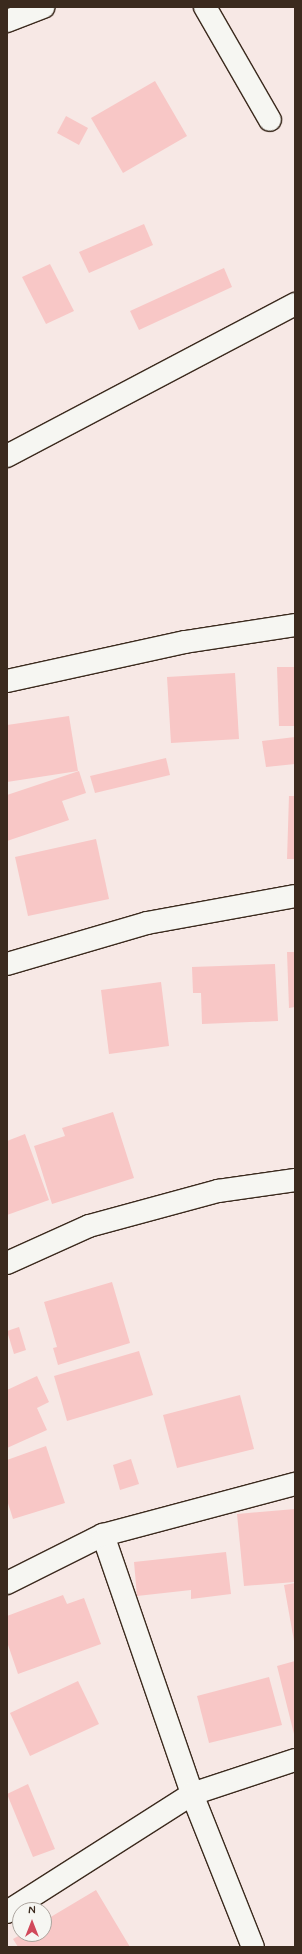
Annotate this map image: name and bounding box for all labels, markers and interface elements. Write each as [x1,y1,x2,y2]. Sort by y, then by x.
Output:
north arrow [12,1902,52,1942]
text: N [28,1904,36,1918]

